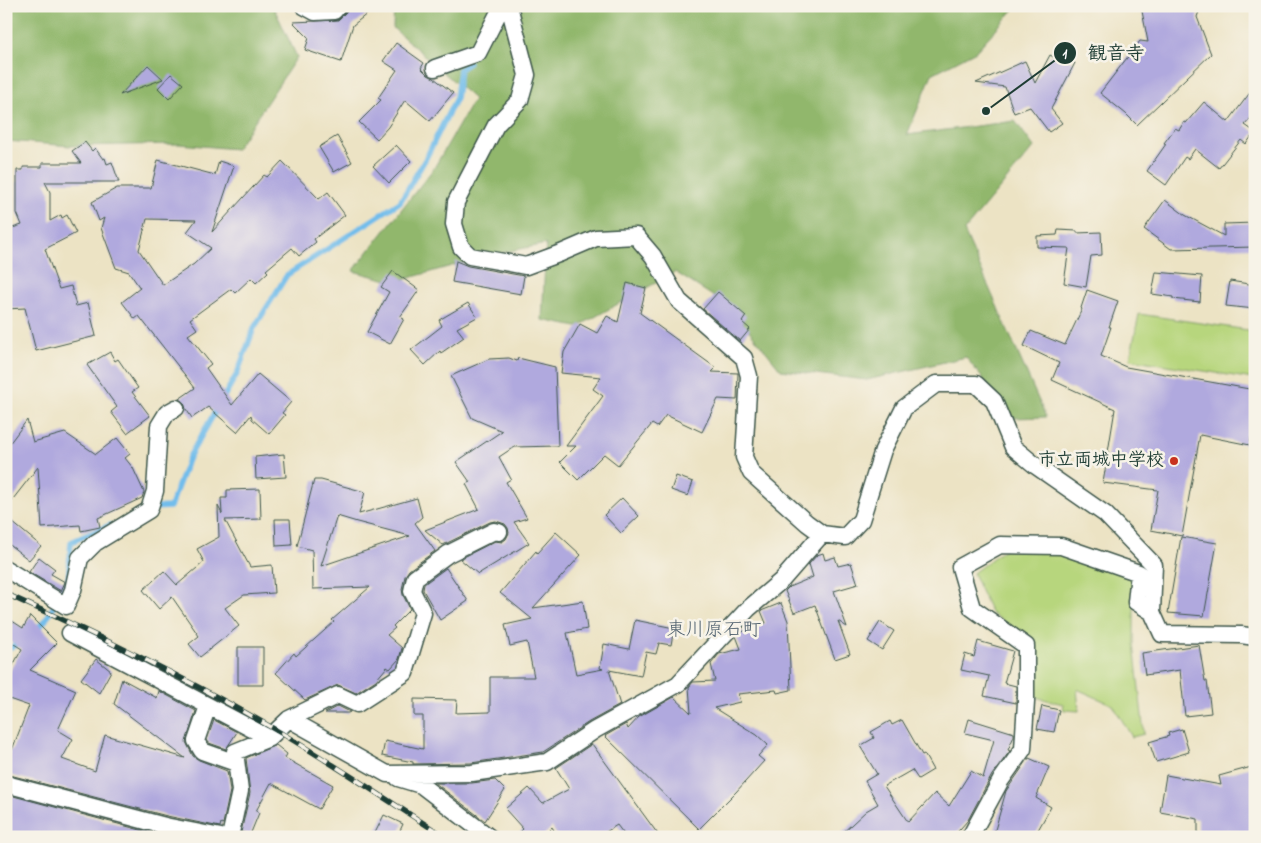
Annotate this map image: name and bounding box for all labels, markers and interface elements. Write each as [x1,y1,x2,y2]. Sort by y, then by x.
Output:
callout: 観音寺 [1053,36,1155,70]
text: 観音寺 [1087,41,1145,68]
text: 1 [1063,43,1068,65]
place label: 市立両城中学校 [1038,448,1164,474]
marker: 市立両城中学校 [1168,455,1180,467]
district label: 東川原石町 [666,617,762,644]

